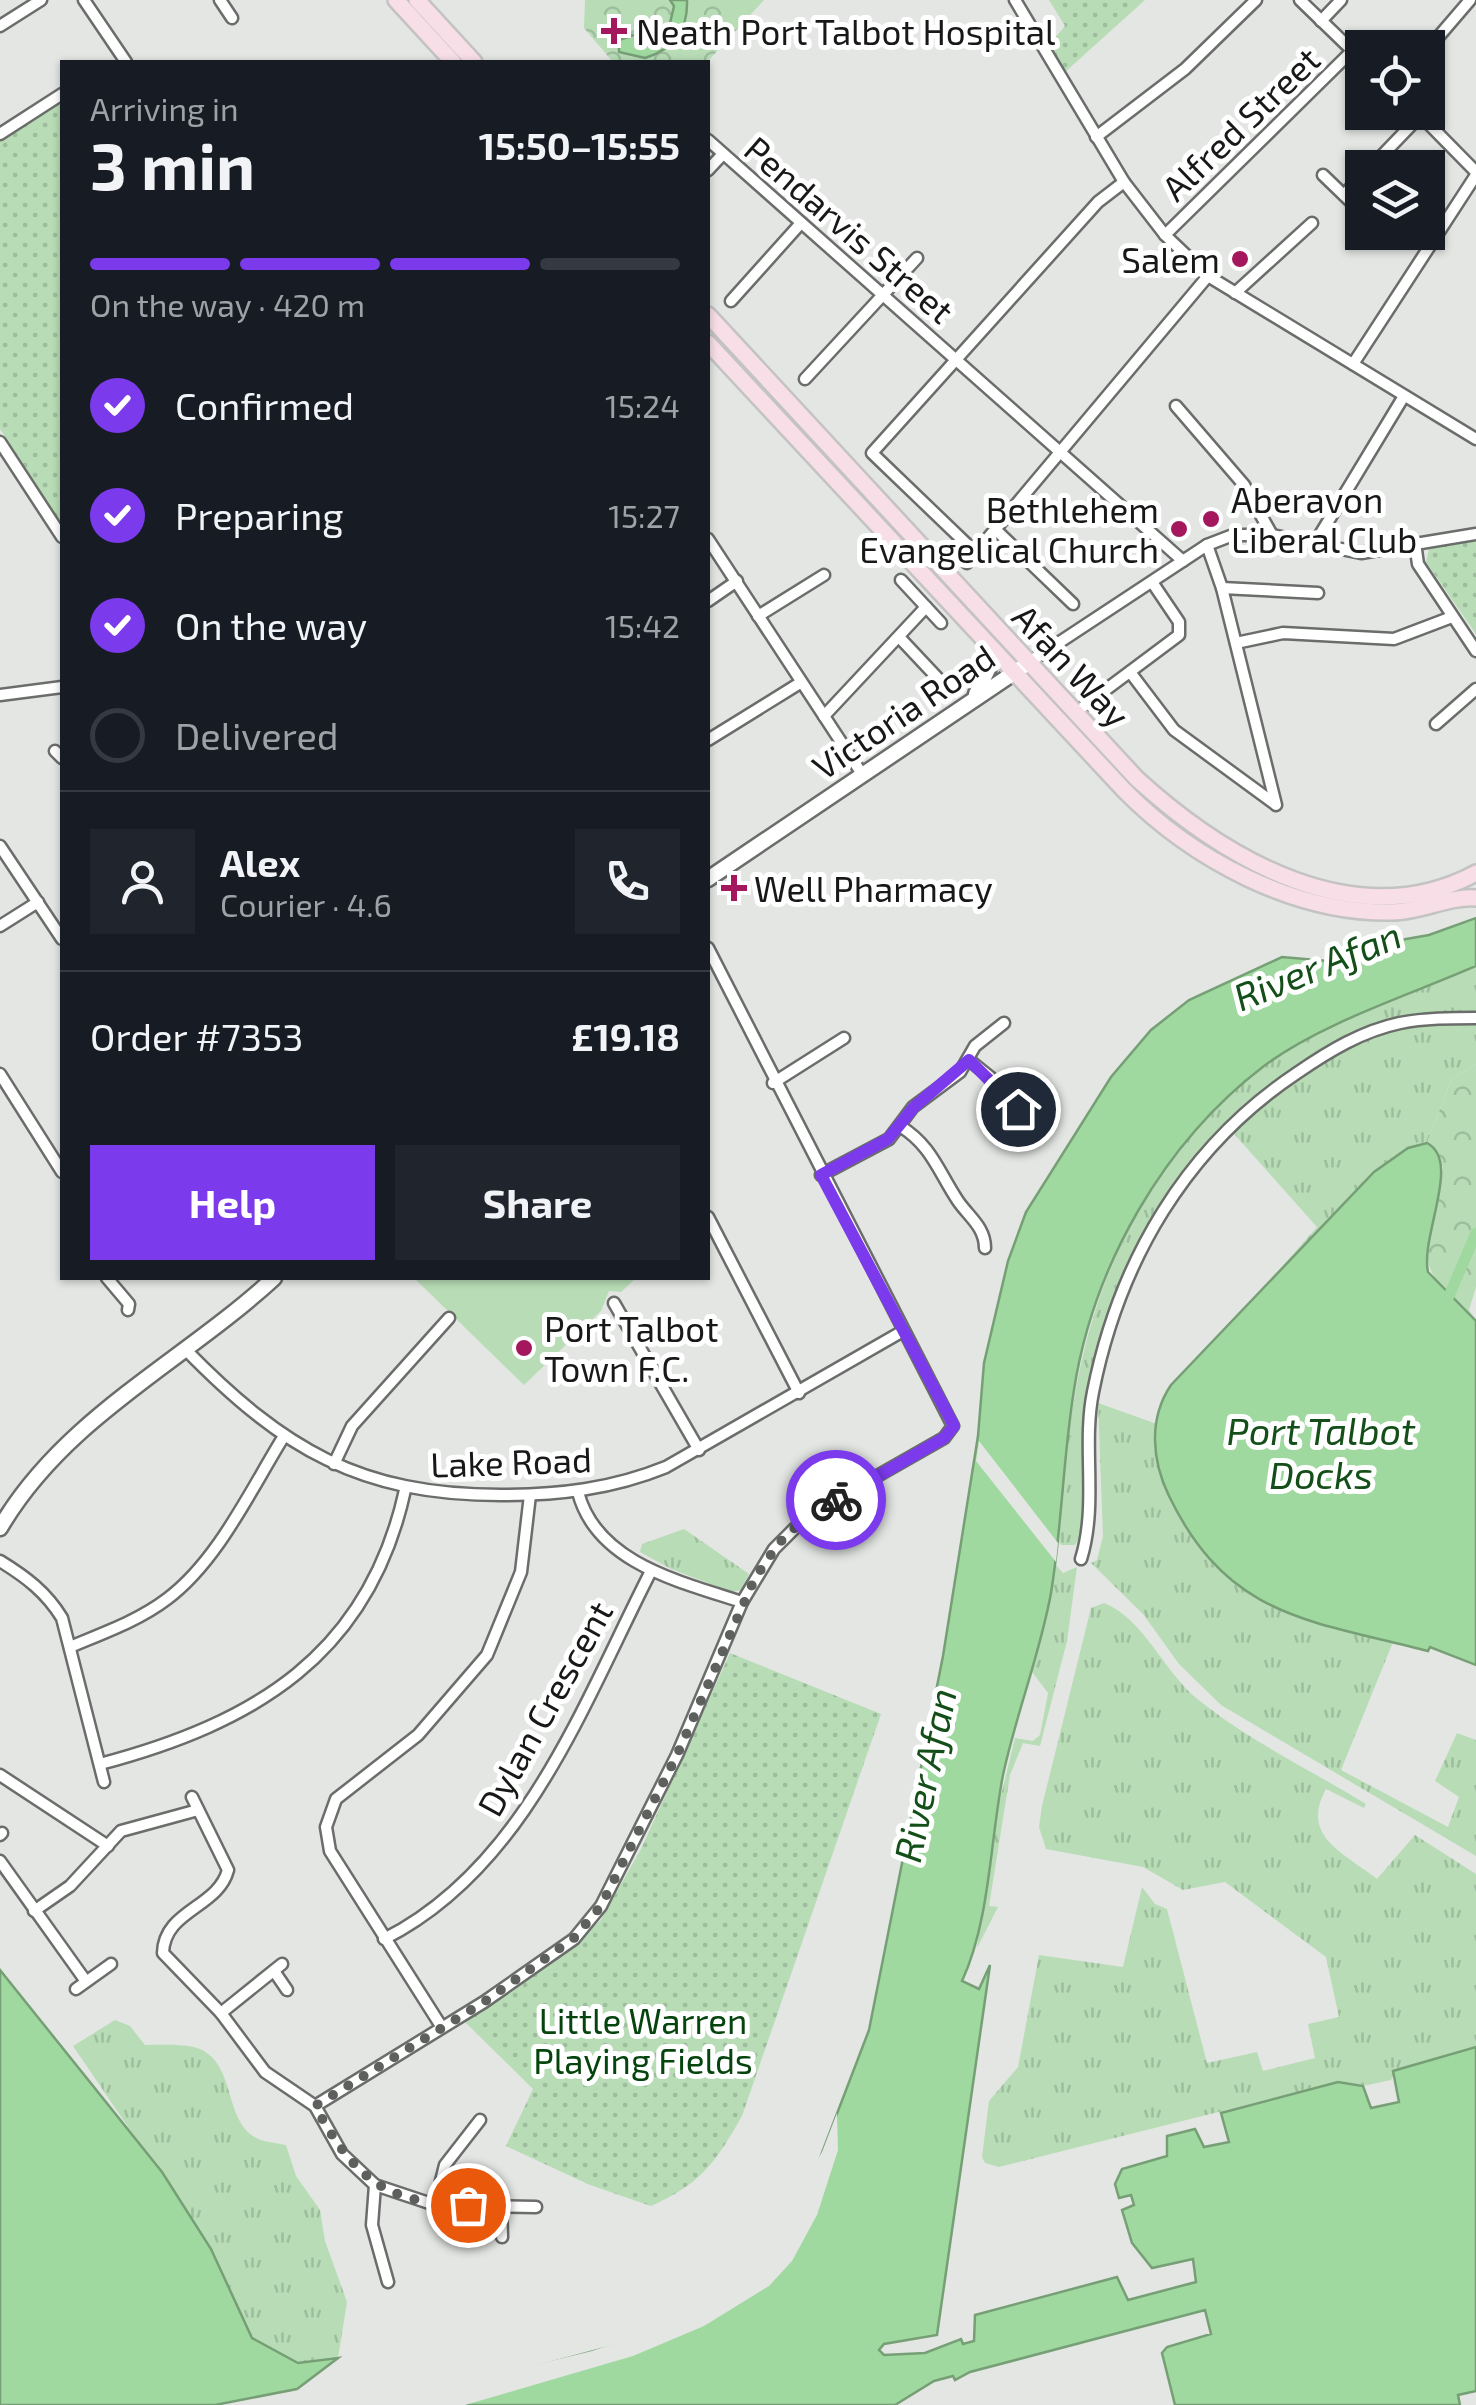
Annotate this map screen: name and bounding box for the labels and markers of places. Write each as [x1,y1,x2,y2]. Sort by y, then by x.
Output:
place label: Neath Port Talbot Hospital [636,10,1056,52]
marker: Neath Port Talbot Hospital [601,18,627,44]
place label: Salem [1121,238,1220,280]
marker: Salem [1229,248,1251,270]
place label: Aberavon Liberal Club [1231,478,1417,560]
place label: Bethlehem Evangelical Church [859,488,1159,570]
marker: Aberavon Liberal Club [1200,508,1222,530]
marker: Bethlehem Evangelical Church [1168,518,1190,540]
place label: Well Pharmacy [754,867,993,909]
marker: Well Pharmacy [723,877,745,899]
pin [976,1067,1061,1152]
place label: Port Talbot Town F.C. [544,1307,718,1389]
marker: Port Talbot Town F.C. [513,1337,535,1359]
pin [426,2163,511,2248]

